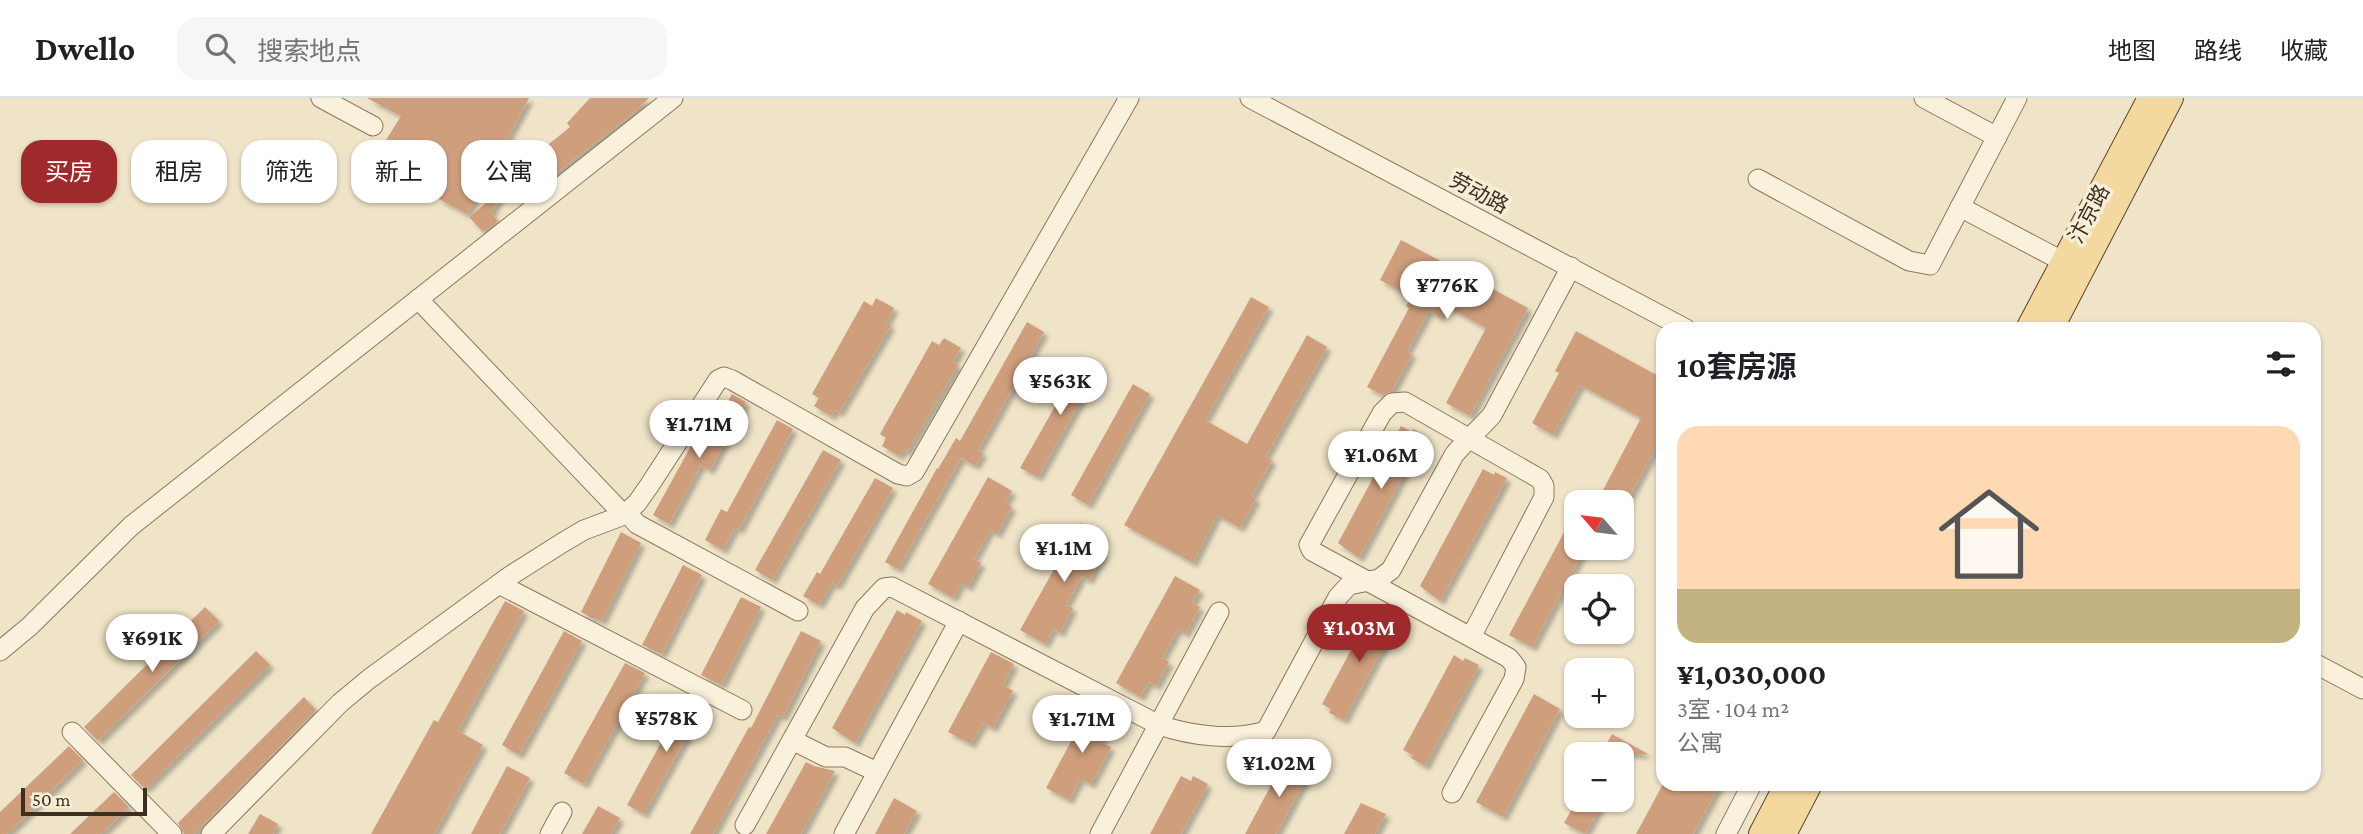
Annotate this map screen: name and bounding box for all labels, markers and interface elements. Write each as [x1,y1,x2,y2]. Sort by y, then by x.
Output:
search box [177,17,667,80]
icon: search [201,29,239,67]
text: Dwello [35,30,135,67]
text: 搜索地点 [257,37,361,66]
text: 地图 [2108,37,2156,64]
text: 路线 [2194,37,2242,64]
text: 收藏 [2280,37,2328,64]
chip: 买房 [21,140,117,203]
chip: 租房 [131,140,227,203]
chip: 筛选 [241,140,337,203]
chip: 新上 [351,140,447,203]
chip: 公寓 [461,140,557,203]
street label: 劳动路 [1446,168,1512,218]
street label: 汴京路 [2064,181,2114,247]
pin: ¥776K [1398,262,1496,321]
text: ¥776K [1416,271,1478,297]
icon: filters [2262,345,2300,383]
text: 10套房源 [1677,350,1796,383]
pin: ¥563K [1011,358,1109,417]
text: ¥563K [1029,367,1091,393]
pin: ¥1.71M [642,400,756,460]
text: ¥1.71M [665,410,733,436]
pin: ¥1.06M [1324,432,1438,491]
text: ¥1.06M [1344,441,1418,467]
icon: home [1926,471,2052,597]
north arrow [1564,490,1634,560]
map controls [1564,490,1634,812]
pin: ¥1.1M [1015,524,1113,584]
text: ¥1.1M [1036,534,1092,560]
button: locate [1564,574,1634,644]
pin: ¥1.03M [1302,604,1416,664]
pin: ¥691K [103,614,201,674]
text: ¥1.03M [1323,614,1395,640]
text: ¥691K [122,624,182,650]
text: ¥1,030,000 [1677,657,1826,690]
button: + [1564,658,1634,728]
pin: ¥578K [617,694,715,754]
pin: ¥1.71M [1025,696,1139,755]
text: 3室 · 104 m² [1677,696,1789,722]
text: ¥578K [635,704,697,730]
text: ¥1.71M [1048,705,1116,731]
text: 公寓 [1677,730,1723,756]
pin: ¥1.02M [1222,740,1336,799]
button: − [1564,742,1634,812]
text: ¥1.02M [1242,749,1316,775]
scale bar [21,785,147,817]
text: 50 m [32,789,71,810]

